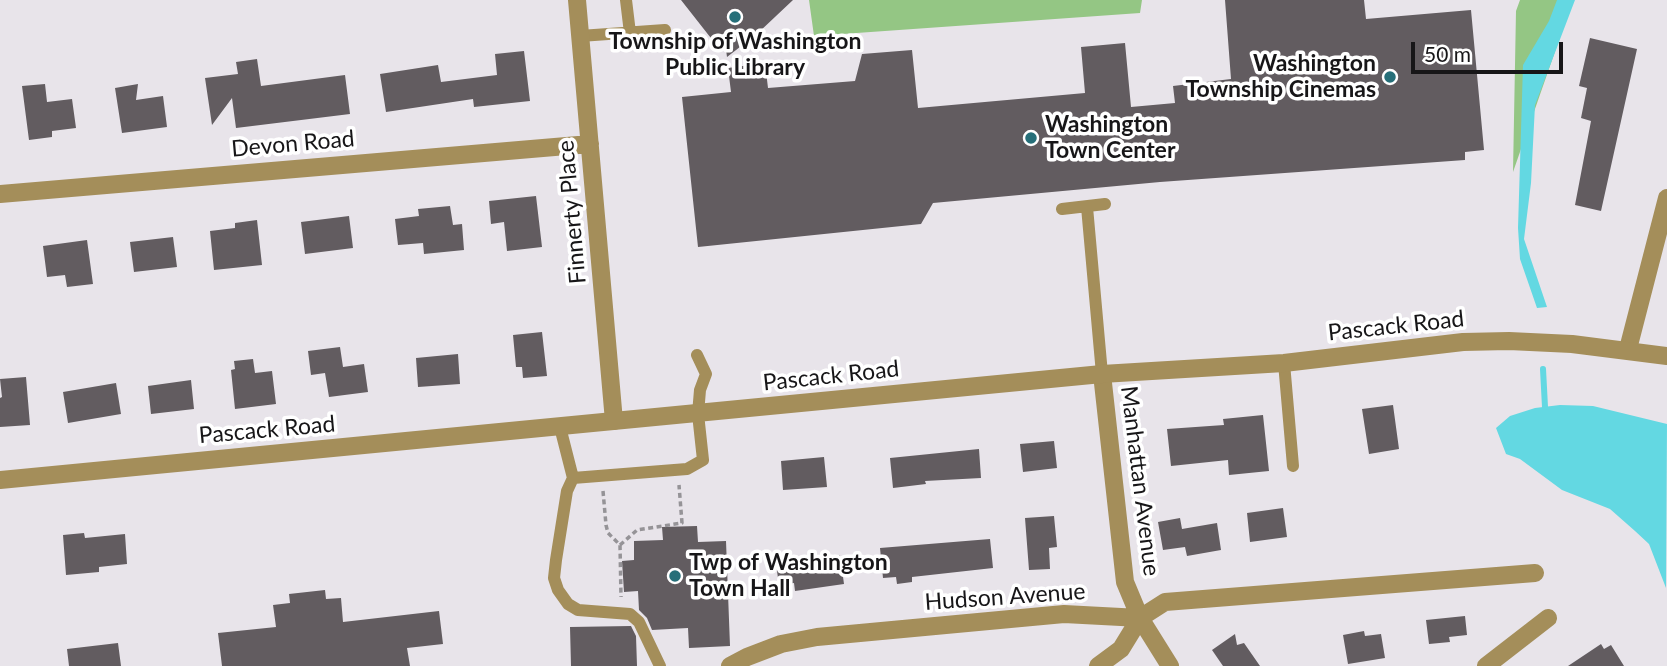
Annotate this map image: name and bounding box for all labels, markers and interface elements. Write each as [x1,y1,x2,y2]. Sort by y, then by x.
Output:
marker: Township of Washington Public Library [727,9,743,25]
place label: Township of Washington Public Library [609,28,861,82]
scale bar [1415,28,1567,72]
text: 50 m [1424,41,1471,66]
place label: Washington Township Cinemas [1186,50,1376,104]
marker: Washington Township Cinemas [1382,69,1398,85]
place label: Washington Town Center [1045,111,1175,165]
street label: Devon Road [230,125,356,163]
marker: Washington Town Center [1023,130,1039,146]
street label: Finnerty Place [552,139,592,285]
street label: Pascack Road [1327,305,1465,347]
street label: Pascack Road [762,355,900,397]
street label: Manhattan Avenue [1115,384,1165,578]
street label: Pascack Road [198,410,336,450]
place label: Twp of Washington Town Hall [689,549,888,603]
marker: Twp of Washington Town Hall [667,568,683,584]
street label: Hudson Avenue [924,578,1086,616]

